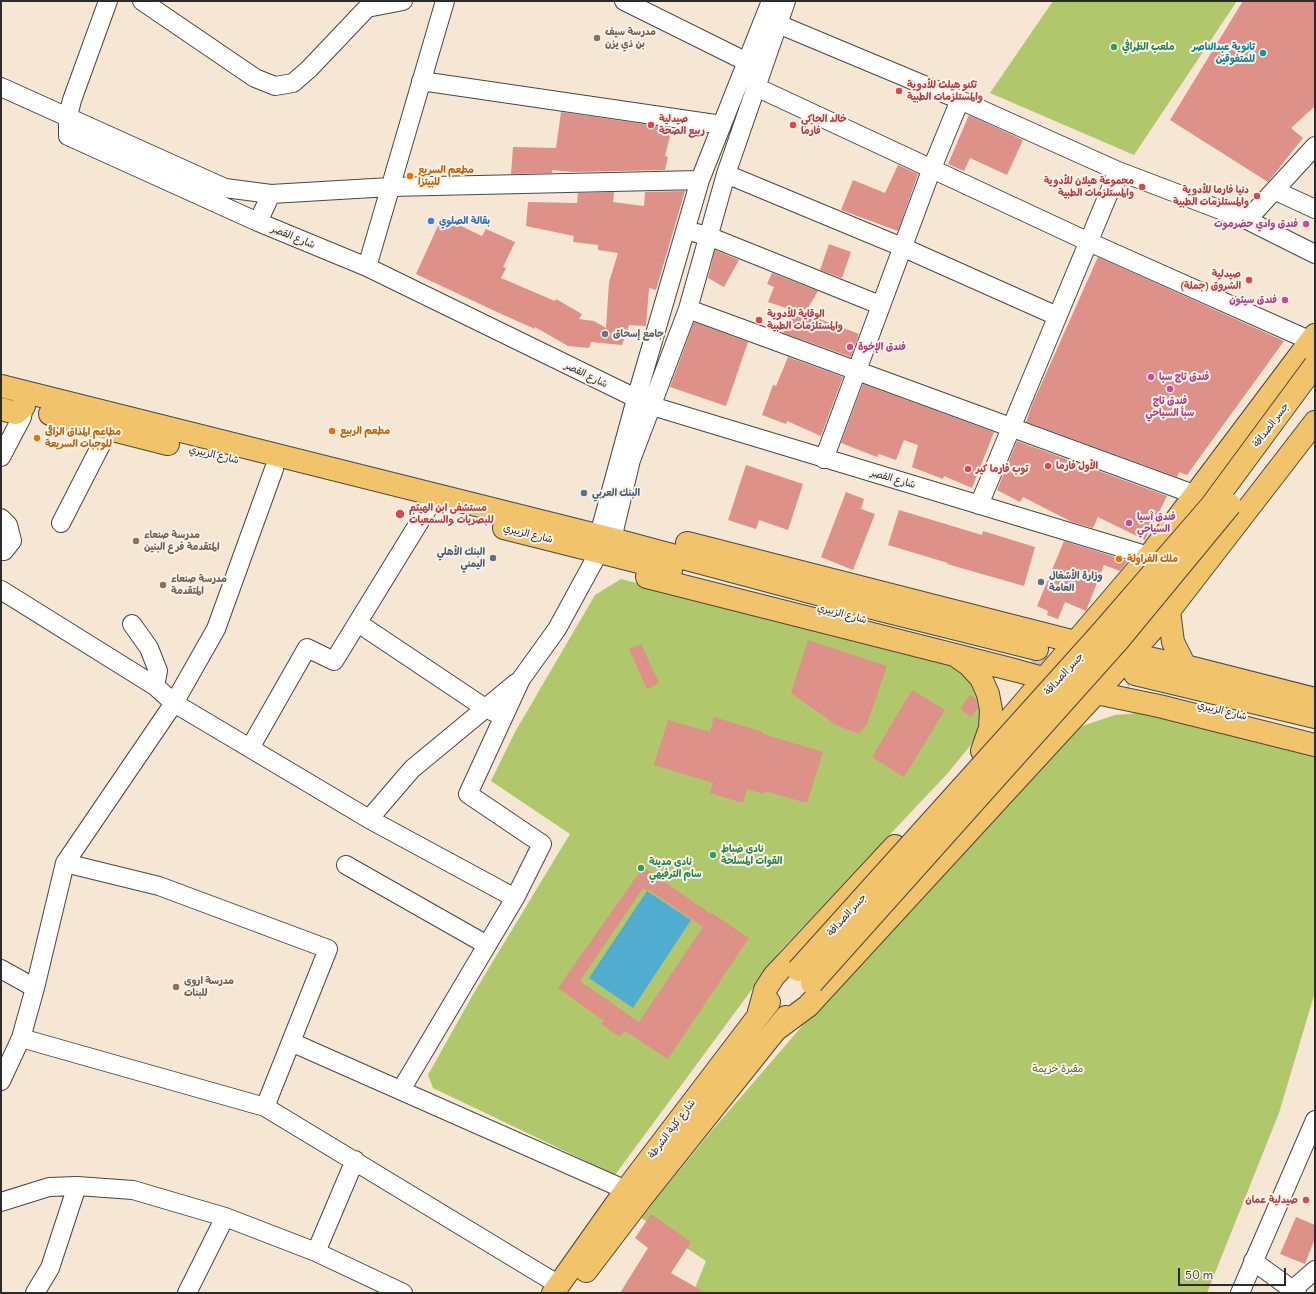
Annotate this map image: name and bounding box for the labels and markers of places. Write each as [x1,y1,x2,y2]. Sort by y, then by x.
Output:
place label: مدرسة سيف بن ذي يزن [605,26,656,50]
marker: مدرسة سيف بن ذي يزن [592,33,602,43]
place label: ملعب الظرافي [1122,41,1175,53]
place label: ثانوية عبدالناصر للمتفوقين [1192,41,1255,64]
marker: ملعب الظرافي [1109,42,1119,52]
marker: ثانوية عبدالناصر للمتفوقين [1258,48,1268,58]
place label: تكنو هيلث للأدوية والمستلزمات الطبية [907,79,983,102]
marker: تكنو هيلث للأدوية والمستلزمات الطبية [894,86,904,96]
place label: صيدلية ربيع الصحة [659,113,705,136]
place label: خالد الجاكي فارما [801,113,847,136]
marker: صيدلية ربيع الصحة [646,120,656,130]
marker: خالد الجاكي فارما [788,120,798,130]
place label: مطعم السريع للبيتزا [418,164,474,188]
marker: مطعم السريع للبيتزا [405,171,415,181]
place label: مجموعة هيلان للأدوية والمستلزمات الطبية [1044,175,1134,198]
marker: مجموعة هيلان للأدوية والمستلزمات الطبية [1137,182,1147,192]
place label: دنيا فارما للأدوية والمستلزمات الطبية [1173,184,1249,208]
marker: دنيا فارما للأدوية والمستلزمات الطبية [1252,191,1262,201]
place label: بقالة الصلوي [439,215,490,227]
marker: بقالة الصلوي [426,216,436,226]
place label: فندق وادي حضرموت [1214,218,1298,230]
marker: فندق وادي حضرموت [1301,219,1311,229]
place label: صيدلية الشروق (جملة) [1181,268,1241,292]
marker: صيدلية الشروق (جملة) [1244,275,1254,285]
place label: فندق سيئون [1229,294,1277,306]
marker: فندق سيئون [1280,295,1290,305]
place label: الوقاية للأدوية والمستلزمات الطبية [767,308,843,332]
marker: الوقاية للأدوية والمستلزمات الطبية [754,315,764,325]
place label: جامع إسحاق [613,328,664,340]
marker: جامع إسحاق [600,329,610,339]
place label: فندق الإخوة [858,341,906,353]
marker: فندق الإخوة [845,342,855,352]
place label: فندق تاج سبا [1159,371,1209,383]
marker: فندق تاج سبا [1146,372,1156,382]
marker: فندق تاج سبأ السياحي [1165,384,1175,394]
place label: فندق تاج سبأ السياحي [1146,395,1194,418]
place label: مطعم الربيع [340,425,390,437]
place label: مطاعم المذاق الراقي للوجبات السريعة [45,426,121,450]
marker: مطعم الربيع [327,426,337,436]
marker: مطاعم المذاق الراقي للوجبات السريعة [32,433,42,443]
place label: الأول فارما [1056,460,1098,472]
marker: الأول فارما [1043,461,1053,471]
place label: توب فارما كير [976,463,1028,475]
marker: توب فارما كير [963,464,973,474]
place label: البنك العربي [592,487,640,499]
marker: البنك العربي [579,488,589,498]
place label: مستشفى ابن الهيثم للبصريات والسمعيات [409,502,494,526]
marker: مستشفى ابن الهيثم للبصريات والسمعيات [394,508,406,520]
place label: فندق آسيا السياحي [1137,511,1176,534]
marker: فندق آسيا السياحي [1124,518,1134,528]
place label: مدرسة صنعاء المتقدمة فرع البنين [144,529,219,552]
marker: مدرسة صنعاء المتقدمة فرع البنين [131,536,141,546]
place label: البنك الأهلي اليمني [437,546,485,570]
marker: البنك الأهلي اليمني [488,553,498,563]
place label: ملك الفراولة [1127,553,1178,565]
marker: ملك الفراولة [1114,554,1124,564]
place label: وزارة الأشغال العامة [1049,570,1103,594]
place label: مدرسة صنعاء المتقدمة [171,573,227,596]
marker: وزارة الأشغال العامة [1036,577,1046,587]
marker: مدرسة صنعاء المتقدمة [158,580,168,590]
place label: نادي ضباط القوات المسلحة [721,843,782,866]
marker: نادي ضباط القوات المسلحة [708,850,718,860]
place label: نادي مدينة سام الترفيهي [649,856,702,880]
marker: نادي مدينة سام الترفيهي [636,863,646,873]
place label: مدرسة اروى للبنات [184,975,234,998]
marker: مدرسة اروى للبنات [171,982,181,992]
place label: صيدلية عمان [1245,1194,1298,1206]
marker: صيدلية عمان [1301,1195,1311,1205]

